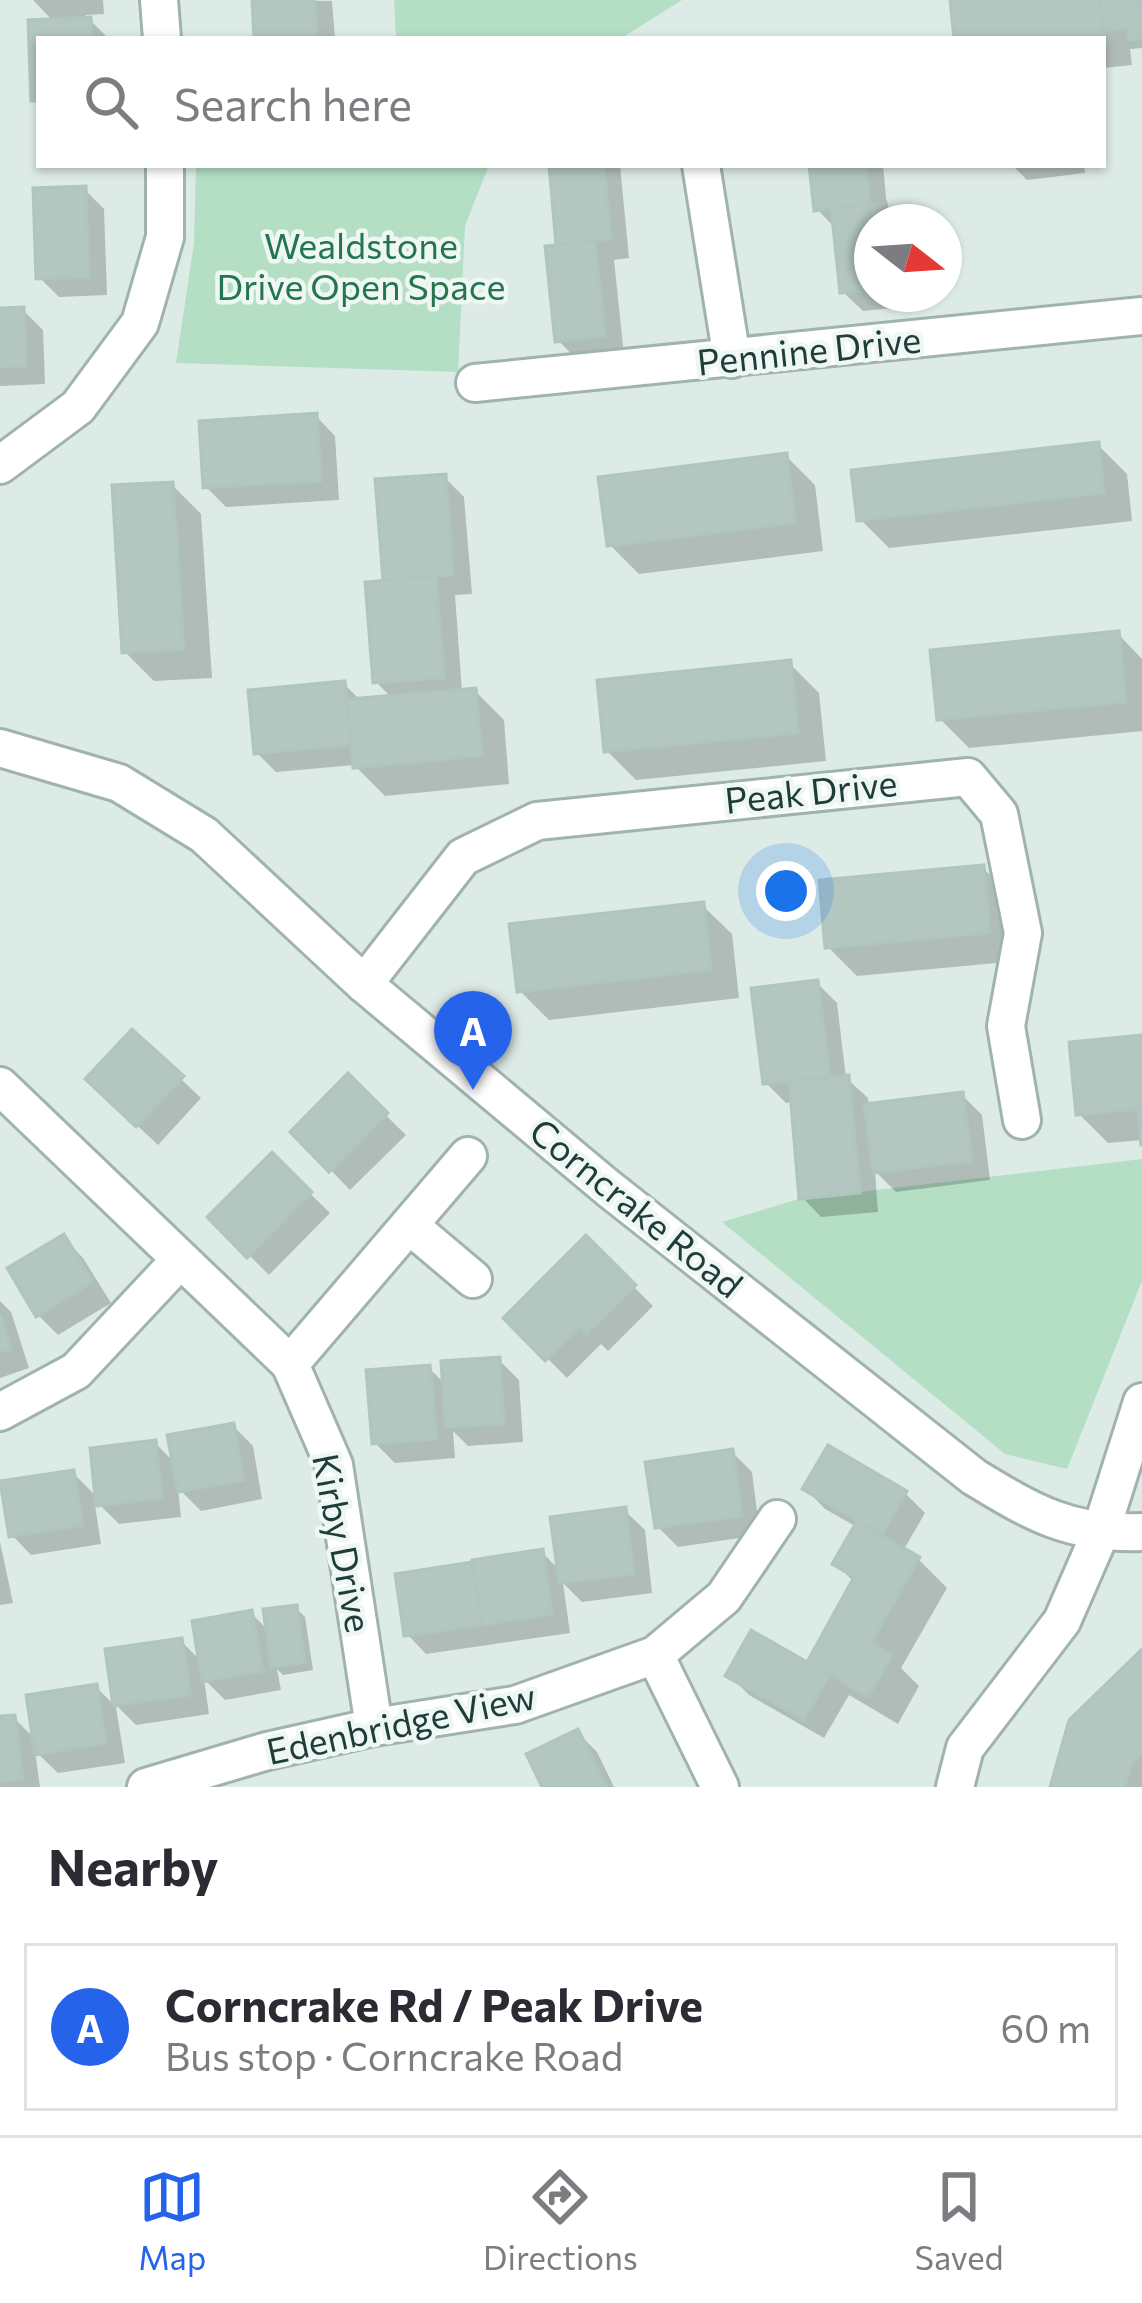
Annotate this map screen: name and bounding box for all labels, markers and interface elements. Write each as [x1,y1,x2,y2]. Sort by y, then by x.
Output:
search box [36,36,1106,168]
icon: search [78,69,144,135]
text: Search here [174,75,412,130]
north arrow [854,204,962,312]
park label: Wealdstone Drive Open Space [216,222,506,307]
street label: Pennine Drive [695,315,923,383]
street label: Peak Drive [722,759,899,821]
your location [756,861,816,921]
pin: A [434,991,512,1090]
street label: Corncrake Road [522,1107,752,1306]
street label: Kirby Drive [305,1450,383,1636]
street label: Edenbridge View [262,1672,539,1772]
text: Nearby [48,1834,218,1897]
text: Corncrake Rd / Peak Drive [165,1976,703,2031]
text: A [76,2003,104,2051]
text: 60 m [1000,2003,1091,2051]
text: Bus stop · Corncrake Road [165,2031,623,2079]
tab: Map [138,2164,206,2277]
tab: Directions [483,2164,638,2277]
tab: Saved [915,2164,1004,2277]

